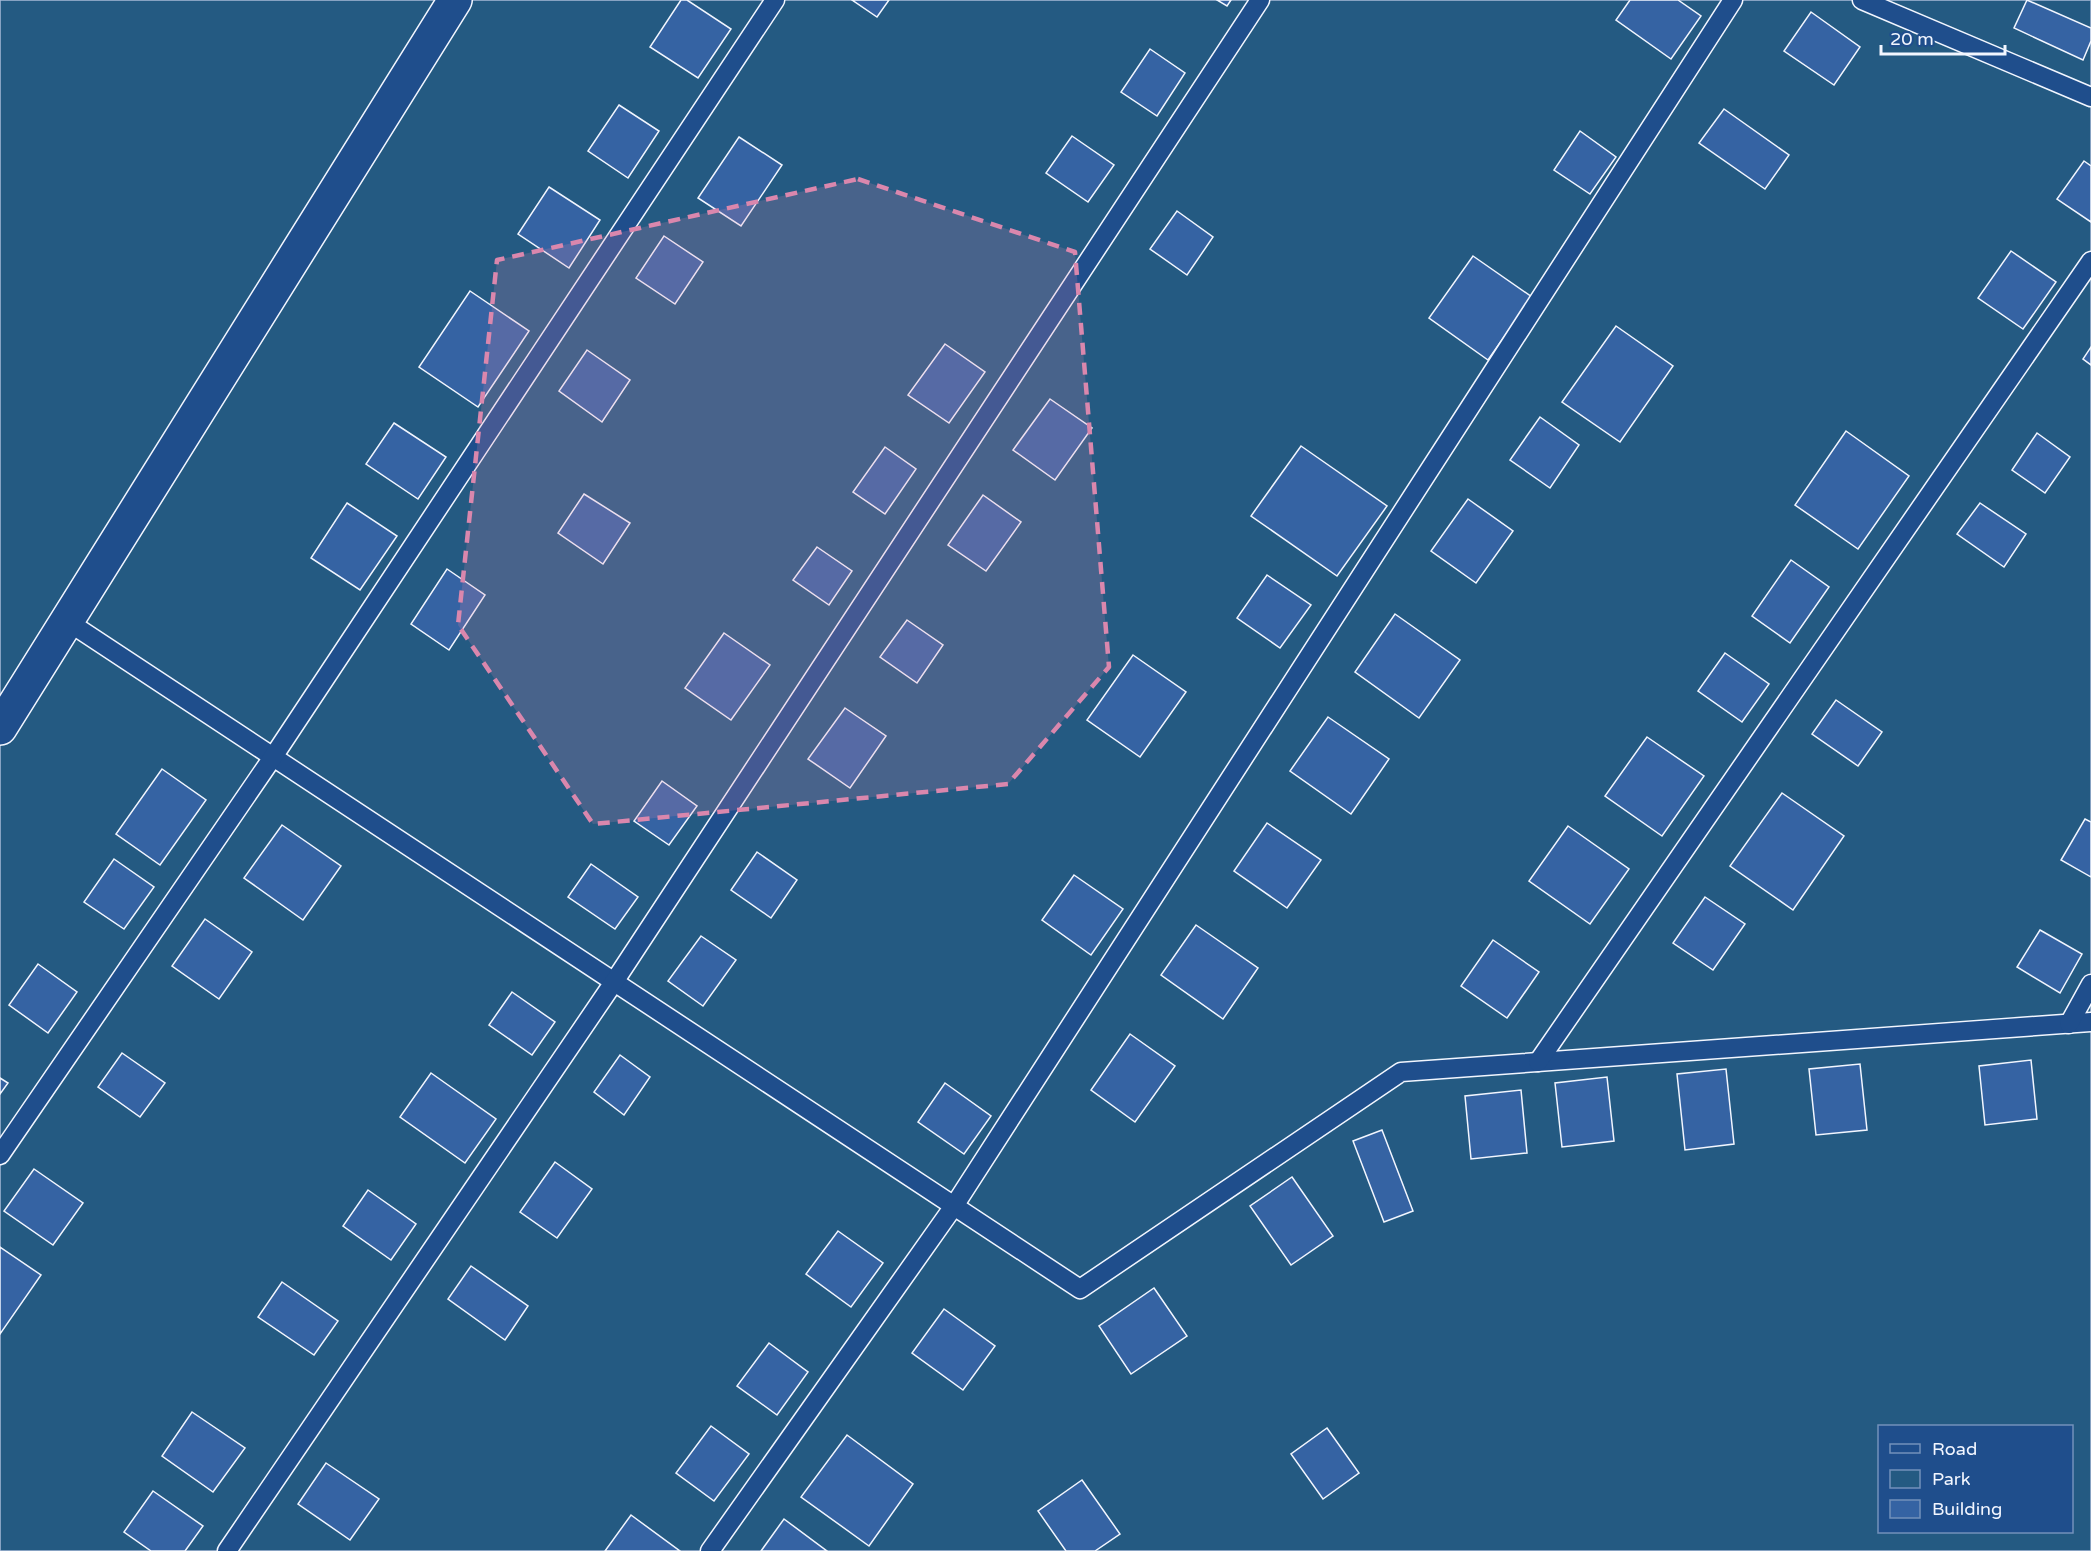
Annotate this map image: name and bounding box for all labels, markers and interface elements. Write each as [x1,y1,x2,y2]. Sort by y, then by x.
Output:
scale bar [1881,18,2006,56]
text: 20 m [1890,28,1934,50]
legend [1878,1425,2073,1533]
text: Road [1932,1438,1977,1460]
text: Park [1932,1468,1971,1490]
text: Building [1932,1498,2002,1520]

